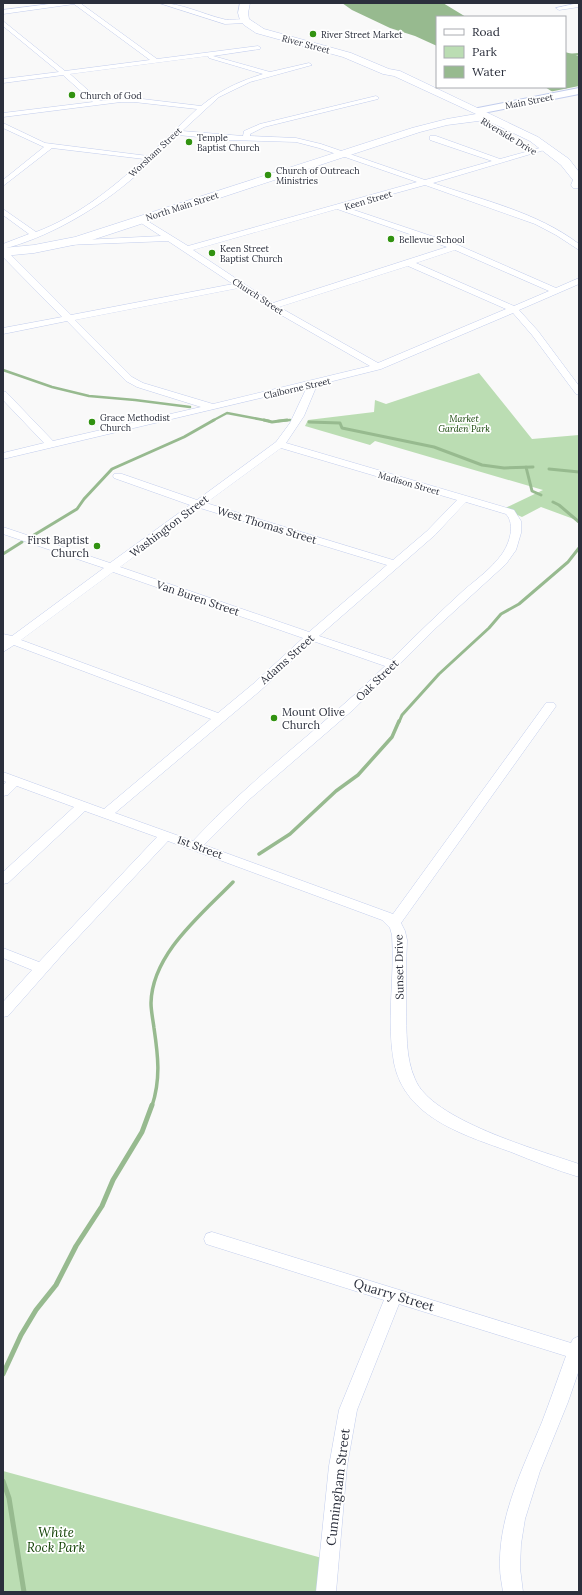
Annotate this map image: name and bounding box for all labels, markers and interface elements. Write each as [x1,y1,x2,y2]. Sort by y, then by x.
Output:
legend [436,16,566,88]
text: Road [472,24,500,39]
marker: River Street Market [308,29,318,39]
place label: River Street Market [321,29,403,40]
street label: River Street [281,32,332,56]
text: Park [472,44,498,59]
text: Water [472,64,507,79]
marker: Church of God [67,90,77,100]
place label: Church of God [80,90,142,101]
street label: Main Street [504,91,554,111]
street label: Riverside Drive [479,115,539,157]
street label: Worsham Street [126,124,184,179]
place label: Temple Baptist Church [197,132,260,153]
marker: Temple Baptist Church [184,137,194,147]
place label: Church of Outreach Ministries [276,165,360,186]
marker: Church of Outreach Ministries [263,170,273,180]
street label: Keen Street [343,188,394,212]
street label: North Main Street [144,189,220,223]
marker: Bellevue School [386,234,396,244]
place label: Bellevue School [399,234,465,245]
place label: Keen Street Baptist Church [220,243,283,264]
marker: Keen Street Baptist Church [207,248,217,258]
street label: Church Street [230,275,286,317]
street label: Claiborne Street [262,375,332,401]
place label: Grace Methodist Church [100,412,171,433]
park label: Market Garden Park [438,413,490,434]
marker: Grace Methodist Church [87,417,97,427]
street label: Madison Street [377,469,442,497]
street label: Washington Street [127,491,212,560]
street label: West Thomas Street [215,503,319,547]
place label: First Baptist Church [27,533,90,560]
marker: First Baptist Church [92,541,102,551]
street label: Van Buren Street [154,577,242,619]
street label: Adams Street [256,631,318,688]
street label: Oak Street [353,656,402,704]
place label: Mount Olive Church [282,705,345,732]
marker: Mount Olive Church [269,713,279,723]
street label: 1st Street [175,832,225,862]
street label: Sunset Drive [391,934,407,1000]
street label: Quarry Street [352,1275,436,1315]
street label: Cunningham Street [322,1427,354,1547]
park label: White Rock Park [27,1524,85,1556]

